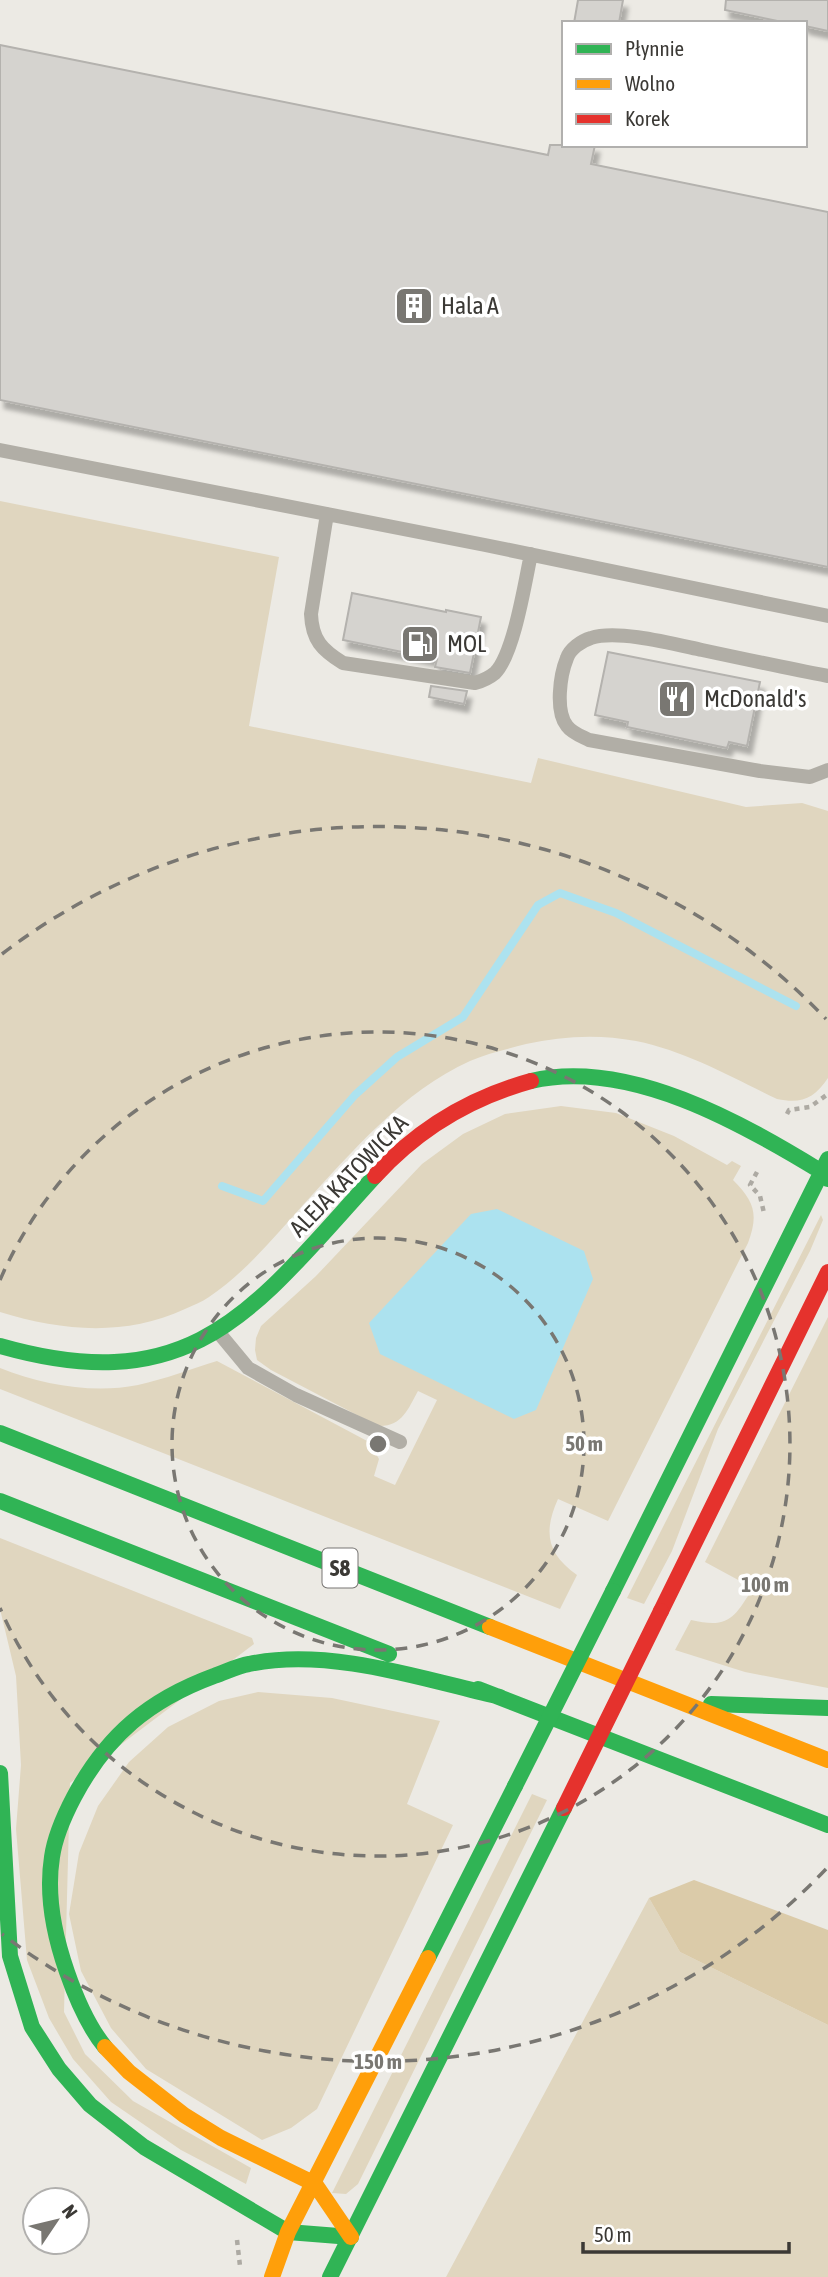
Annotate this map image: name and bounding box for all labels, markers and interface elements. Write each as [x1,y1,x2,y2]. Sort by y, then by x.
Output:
legend [562,21,807,147]
text: Płynnie [625,36,684,60]
text: Wolno [625,71,675,95]
text: Korek [625,106,670,130]
building icon: Hala A [393,285,435,327]
place label: Hala A [441,292,499,319]
fuel station icon: MOL [399,623,441,665]
place label: MOL [447,630,487,657]
restaurant icon: McDonald's [656,678,698,720]
place label: McDonald's [704,685,806,712]
street label: ALEJA KATOWICKA [284,1109,413,1242]
text: 50 m [565,1431,603,1455]
centre of rings [366,1432,390,1456]
road number: S8 [322,1548,358,1588]
text: 100 m [741,1572,789,1596]
text: 150 m [354,2049,402,2073]
north arrow [21,2186,91,2256]
text: N [58,2200,82,2222]
scale bar [583,2210,790,2254]
text: 50 m [594,2222,632,2246]

